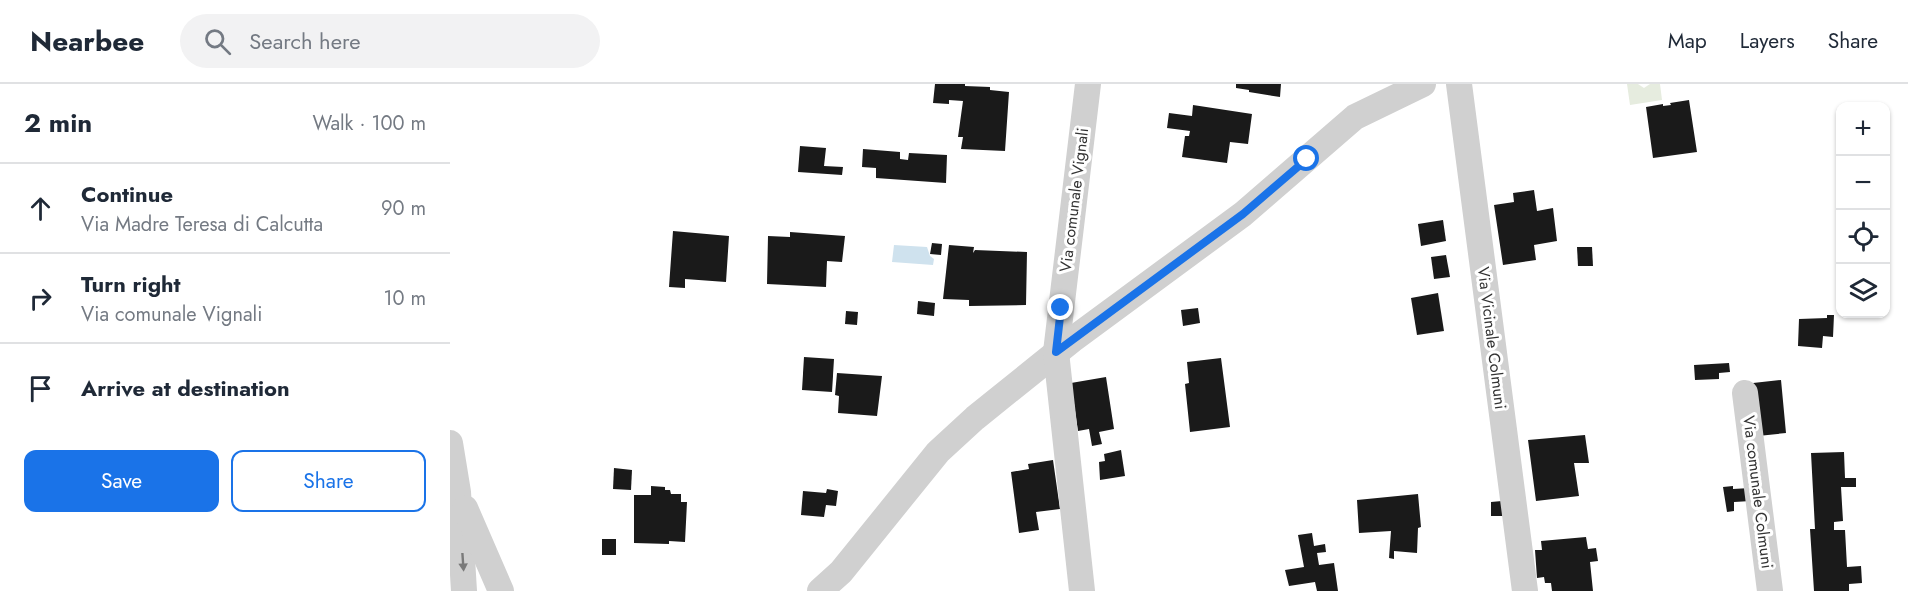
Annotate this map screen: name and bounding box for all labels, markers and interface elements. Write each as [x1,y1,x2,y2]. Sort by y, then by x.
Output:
search box [180,14,600,68]
text: Nearbee [30,21,144,62]
icon: search [201,25,234,58]
text: Search here [249,25,361,57]
text: Map [1668,26,1707,56]
text: Layers [1740,26,1795,56]
text: Share [1828,26,1878,56]
map controls [1836,102,1890,318]
button: + [1836,102,1890,156]
text: 2 min [24,104,92,142]
text: Walk · 100 m [313,109,426,138]
street label: Via comunale Vignali [1054,127,1094,273]
route start [1293,145,1319,171]
button: − [1836,156,1890,210]
text: Continue [81,178,173,210]
icon: ahead [24,192,57,225]
text: 90 m [381,194,426,223]
text: Via Madre Teresa di Calcutta [81,210,323,239]
button: locate [1836,210,1890,264]
button: layers [1836,264,1890,318]
street label: Via Vicinale Colmuni [1472,265,1512,411]
text: Turn right [81,268,181,300]
icon: right [24,282,57,315]
text: 10 m [383,284,426,313]
route end [1047,294,1073,320]
text: Via comunale Vignali [81,300,262,329]
icon: arrive [24,372,57,405]
text: Arrive at destination [81,372,290,404]
street label: Via comunale Colmuni [1737,414,1779,570]
button: Save [24,450,219,512]
button: Share [231,450,426,512]
one-way arrow [458,553,467,572]

